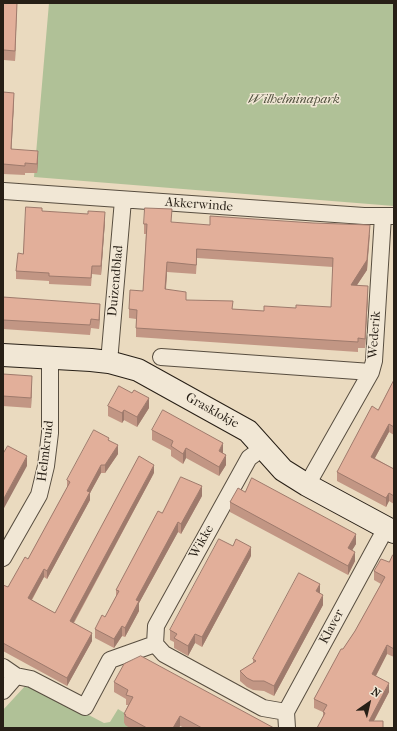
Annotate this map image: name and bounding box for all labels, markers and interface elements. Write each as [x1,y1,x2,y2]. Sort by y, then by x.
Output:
park label: Wilhelminapark [248,92,340,108]
street label: Akkerwinde [164,195,234,215]
street label: Duizendblad [105,245,127,317]
street label: Wederik [366,311,384,359]
street label: Grasklokje [183,390,241,432]
street label: Helmkruid [35,420,57,482]
street label: Wikke [186,522,218,562]
street label: Klaver [316,607,348,647]
north arrow [349,683,389,723]
text: N [369,685,383,700]

